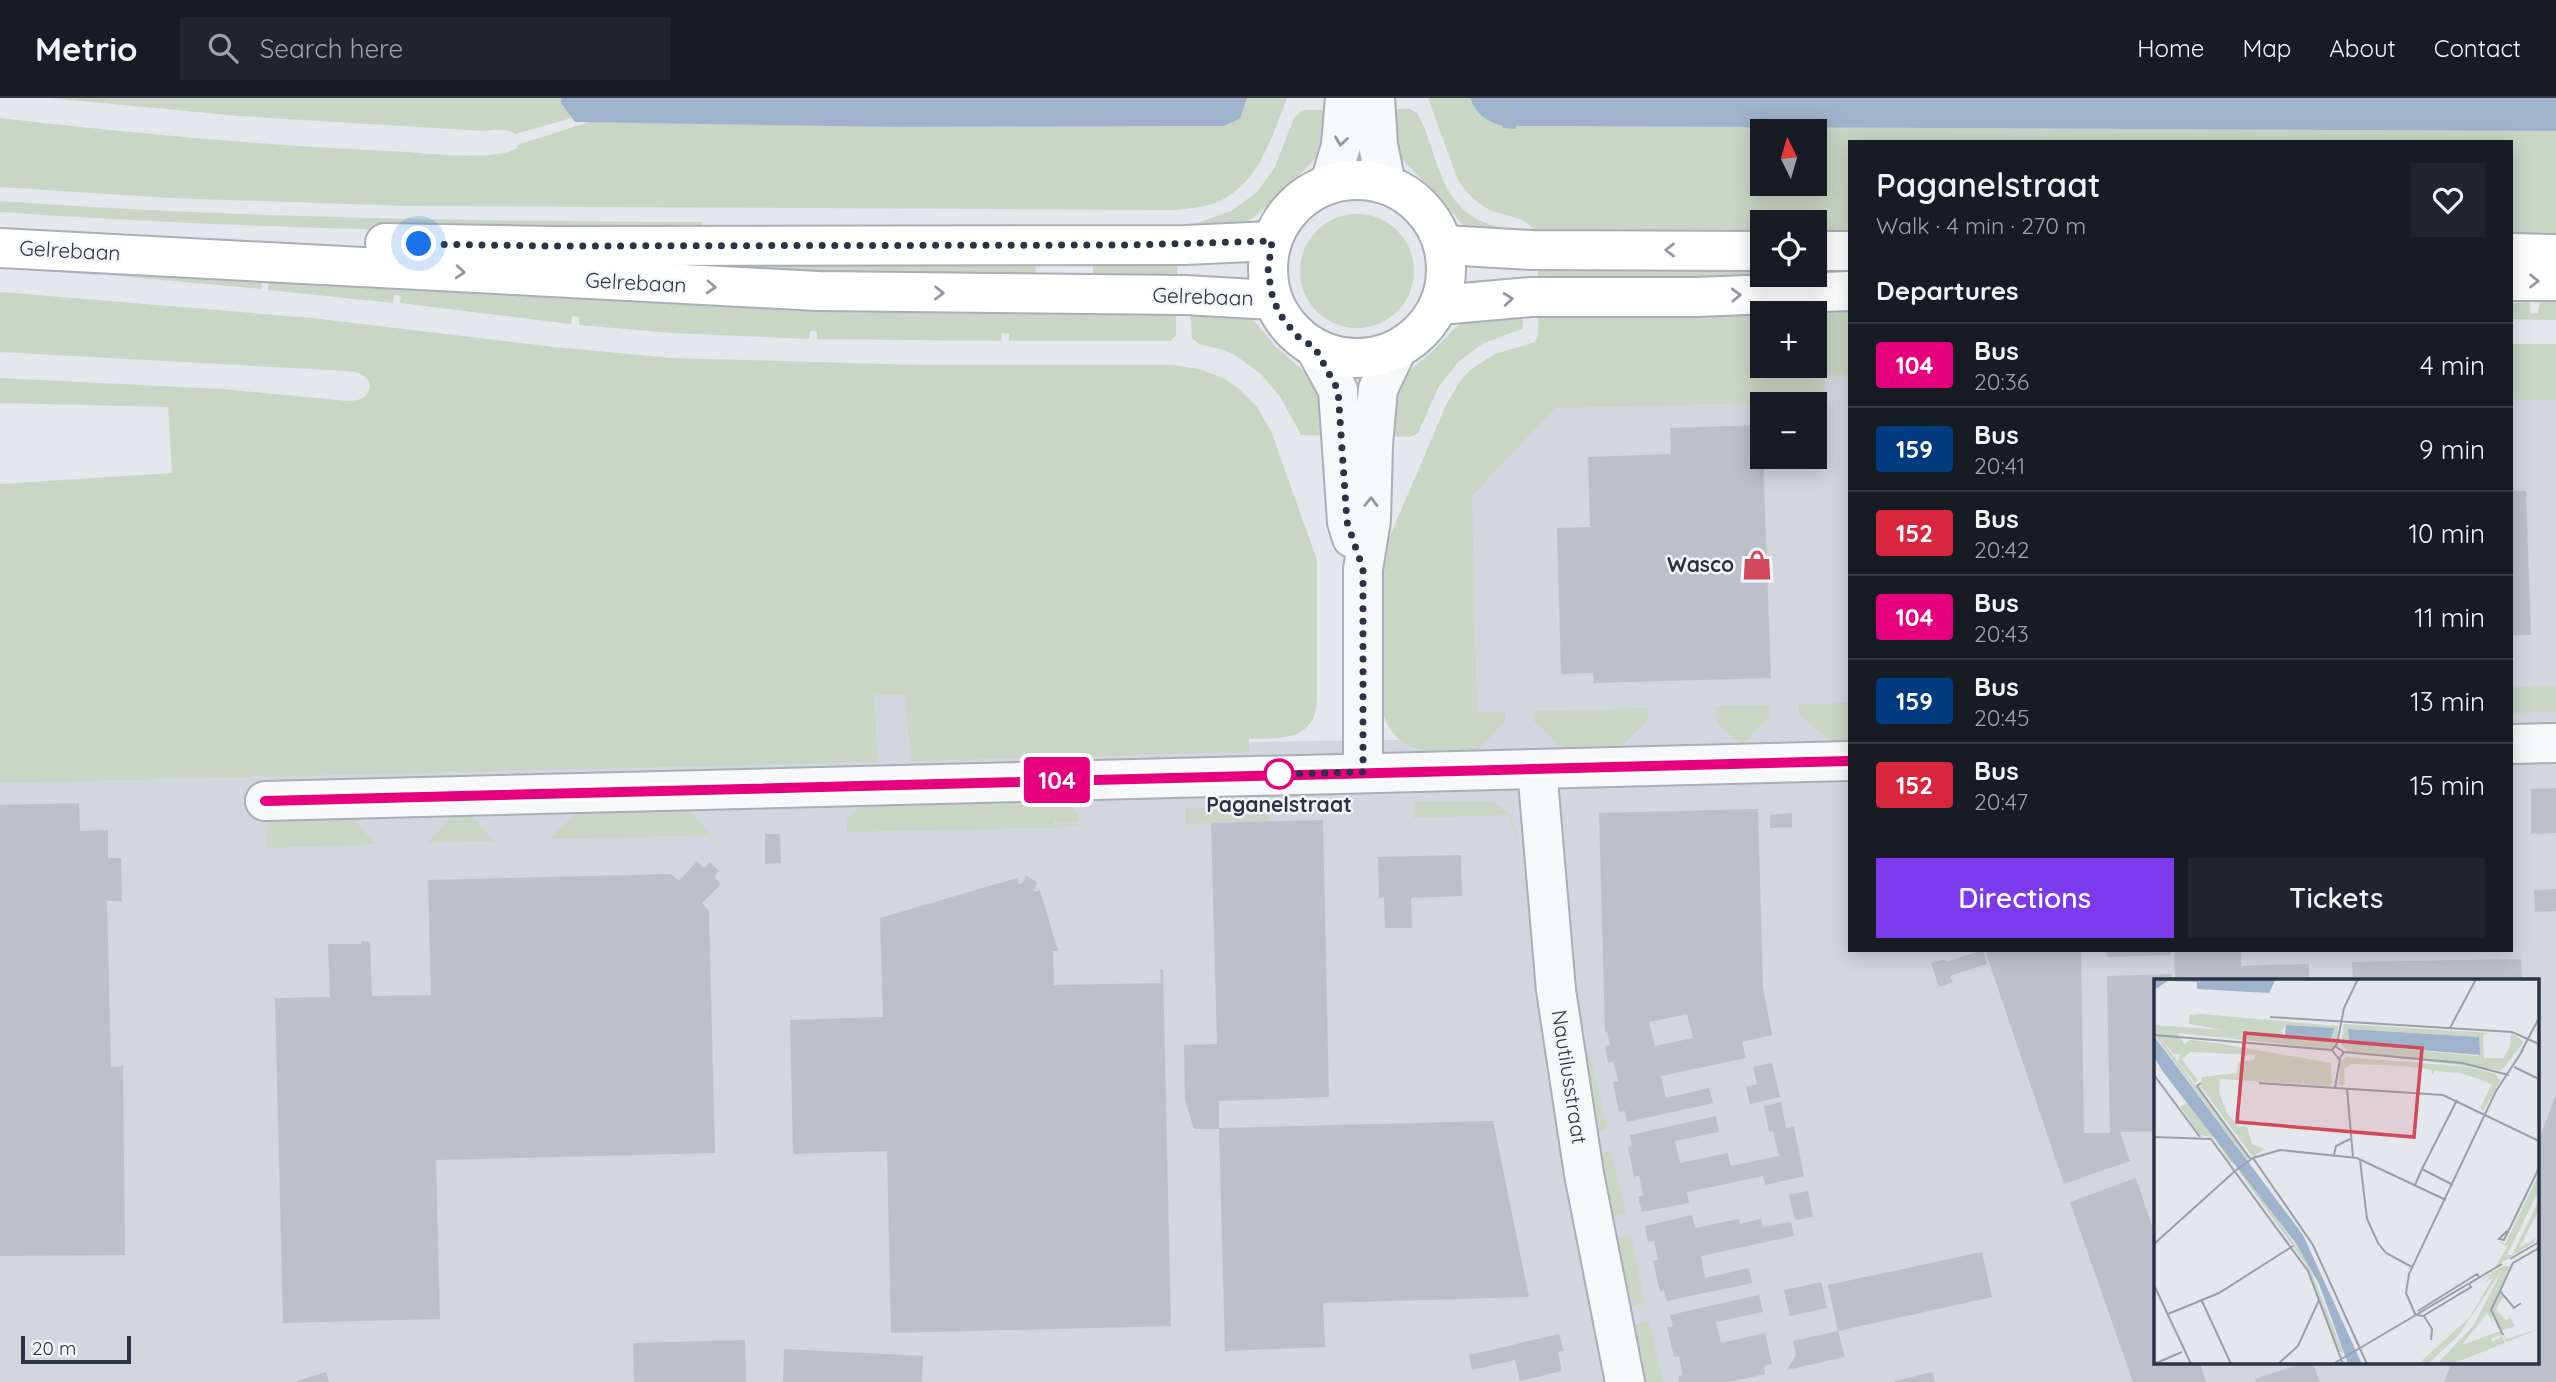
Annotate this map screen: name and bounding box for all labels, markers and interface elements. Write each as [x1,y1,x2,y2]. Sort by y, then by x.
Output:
search box [180,17,670,80]
text: Metrio [35,28,138,69]
icon: search [204,29,242,67]
text: Search here [260,32,403,65]
text: Home [2137,33,2204,63]
text: Map [2242,33,2291,63]
text: About [2329,33,2396,63]
text: Contact [2434,33,2521,63]
north arrow [1750,119,1827,196]
map controls [1750,119,1827,469]
one-way arrow [1334,135,1349,147]
button: heart [2411,163,2485,237]
text: Paganelstraat [1876,164,2101,205]
button: locate [1750,210,1827,287]
text: Walk · 4 min · 270 m [1876,211,2086,240]
your location [401,226,436,261]
street label: Gelrebaan [19,234,121,266]
one-way arrow [1664,243,1675,258]
one-way arrow [454,265,465,280]
street label: Gelrebaan [585,266,687,298]
one-way arrow [2529,273,2539,289]
text: Departures [1876,274,2019,307]
one-way arrow [706,279,717,294]
street label: Gelrebaan [1152,281,1254,311]
one-way arrow [933,286,944,301]
one-way arrow [1730,288,1741,303]
one-way arrow [1503,292,1514,307]
button: + [1750,301,1827,378]
text: Bus [1974,334,2019,367]
text: 4 min [2420,349,2485,382]
text: 104 [1895,350,1934,380]
text: 20:36 [1974,367,2029,396]
button: − [1750,392,1827,469]
text: Bus [1974,418,2019,451]
text: 9 min [2419,433,2485,466]
text: 159 [1896,434,1933,464]
text: 20:41 [1974,451,2025,480]
one-way arrow [1364,496,1379,507]
text: Bus [1974,502,2019,535]
text: 10 min [2409,517,2485,550]
text: 152 [1896,518,1933,548]
text: 20:42 [1974,535,2030,564]
shop icon: Wasco [1740,548,1774,582]
place label: Wasco [1667,551,1734,577]
text: Bus [1974,586,2019,619]
text: 11 min [2414,601,2485,634]
text: 104 [1895,602,1934,632]
text: 20:43 [1974,619,2029,648]
text: Bus [1974,670,2019,703]
text: 13 min [2410,685,2485,718]
text: 159 [1896,686,1933,716]
text: 20:45 [1974,703,2030,732]
text: Bus [1974,754,2019,787]
line badge: 104 [1017,757,1097,803]
marker: Paganelstraat [1264,759,1294,789]
text: 104 [1038,765,1076,795]
text: 15 min [2410,769,2485,802]
text: 152 [1896,770,1933,800]
text: 20:47 [1974,787,2028,816]
place label: Paganelstraat [1206,791,1352,817]
button: Directions [1876,858,2174,938]
button: Tickets [2188,858,2485,938]
inset map [2154,979,2538,1364]
street label: Nautilusstraat [1547,1008,1593,1146]
scale bar [21,1333,131,1365]
text: 20 m [32,1336,76,1360]

